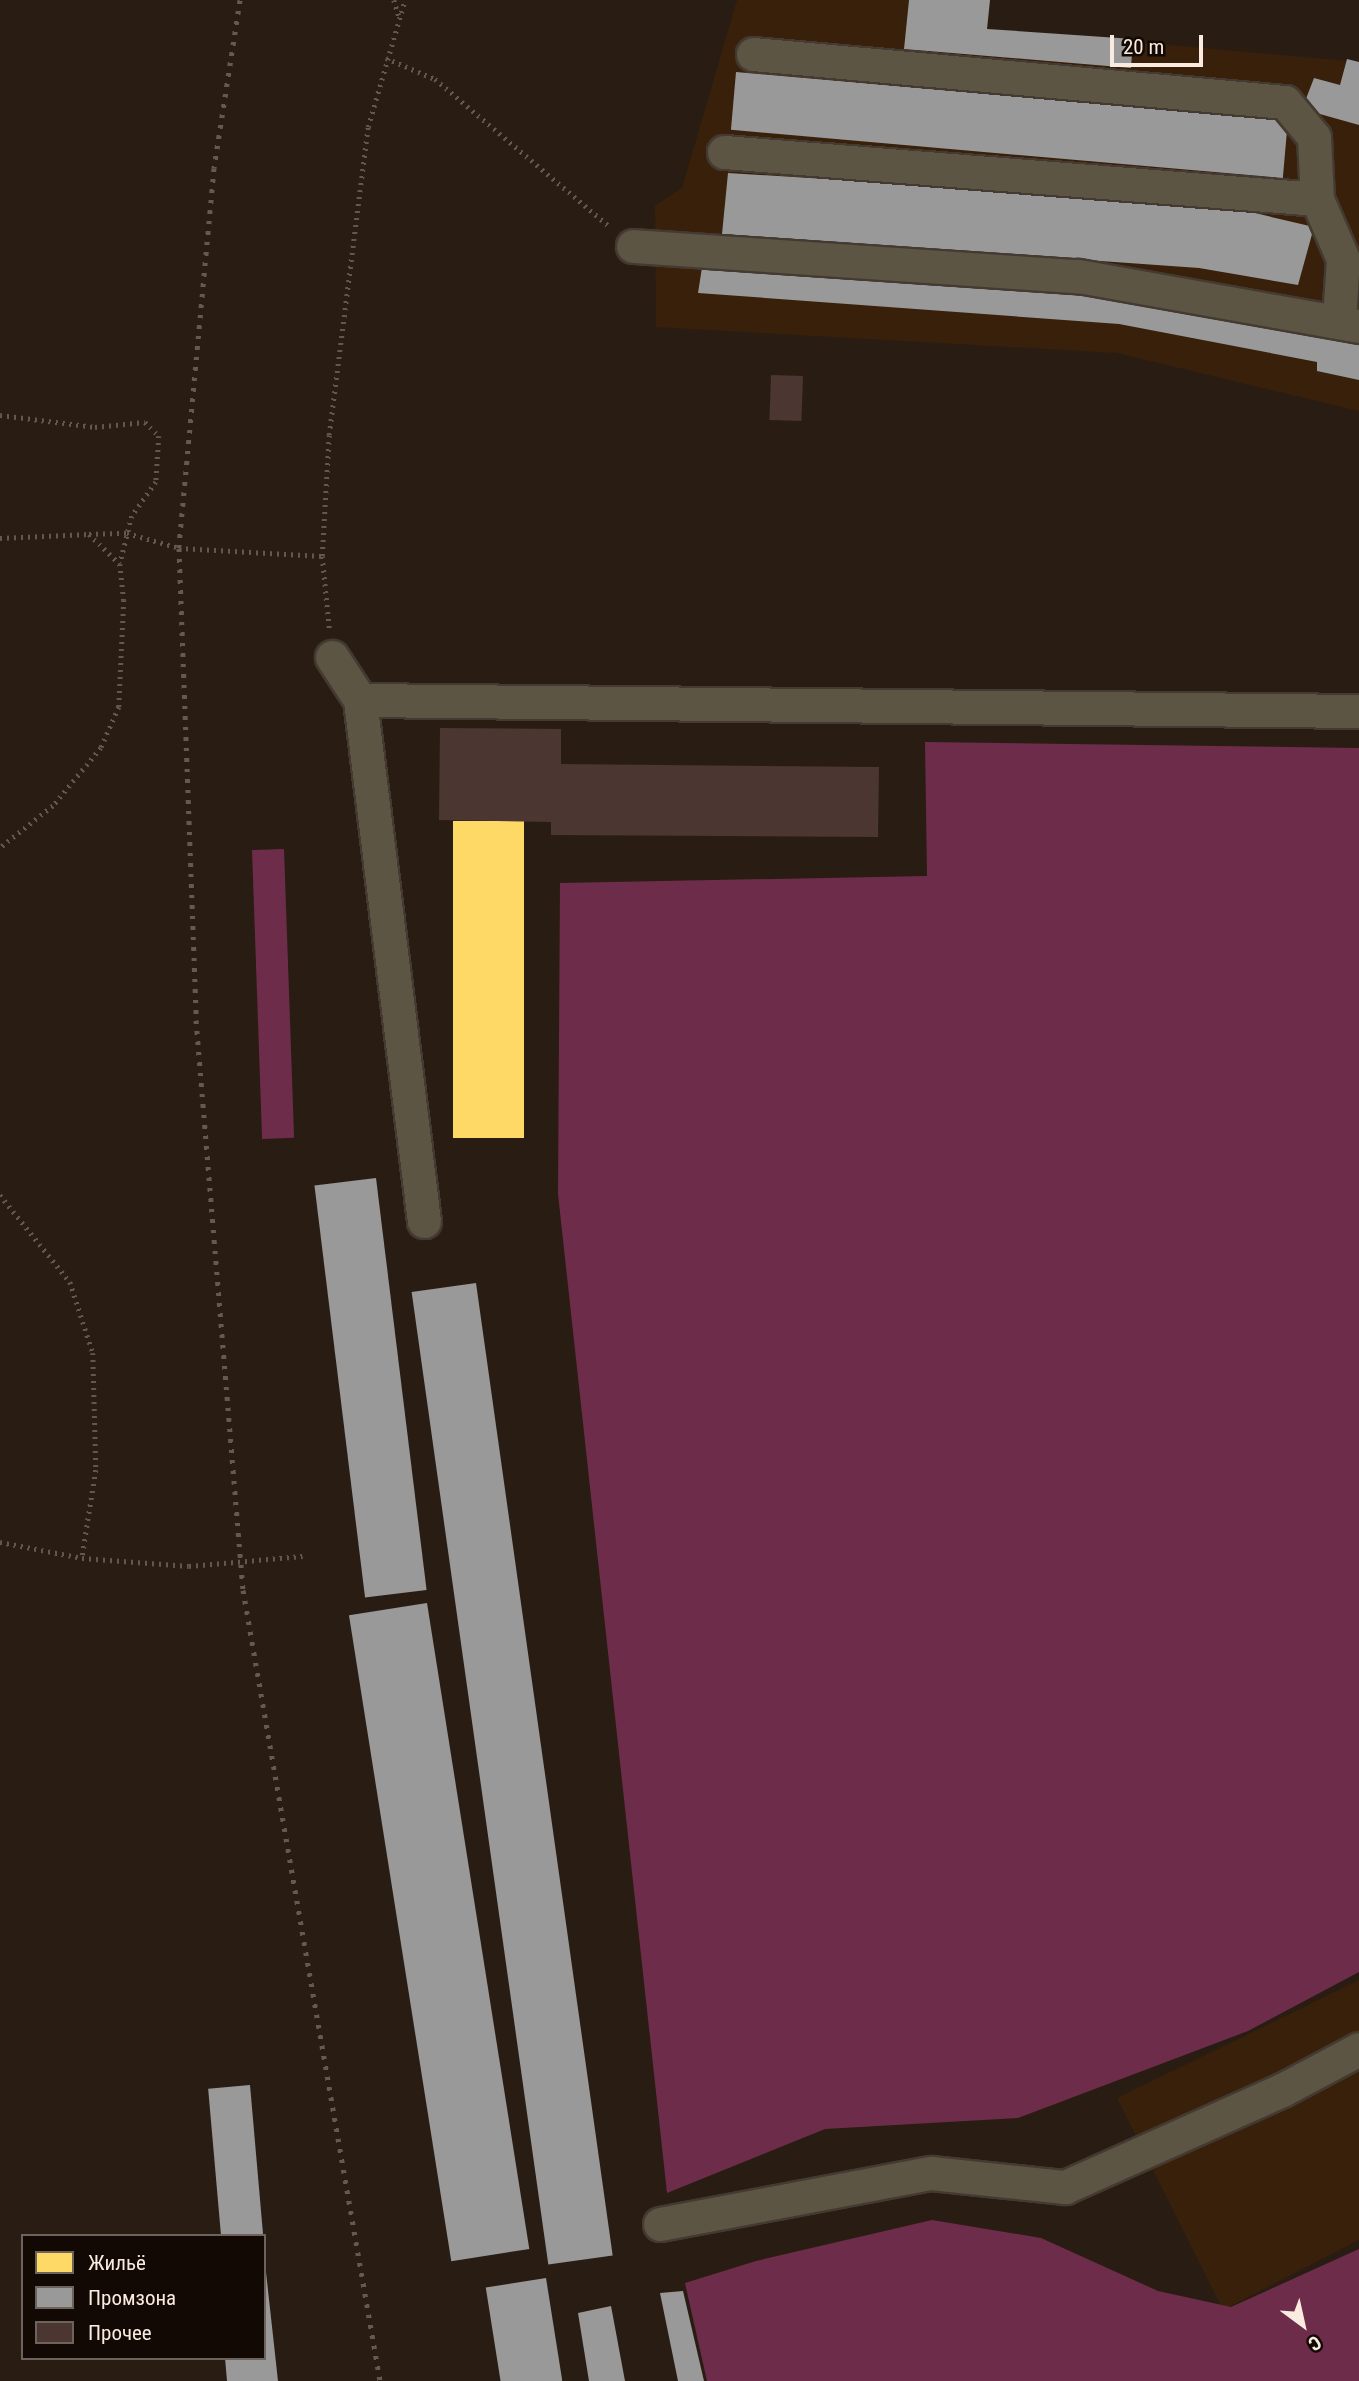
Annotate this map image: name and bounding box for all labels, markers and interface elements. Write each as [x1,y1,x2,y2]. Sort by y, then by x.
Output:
scale bar [1114,21,1207,65]
text: 20 m [1123,35,1164,59]
legend [21,2234,266,2360]
text: Жильё [88,2251,146,2275]
text: Промзона [88,2286,176,2310]
north arrow [1268,2290,1338,2360]
text: Прочее [88,2321,152,2345]
text: С [1304,2330,1326,2356]

